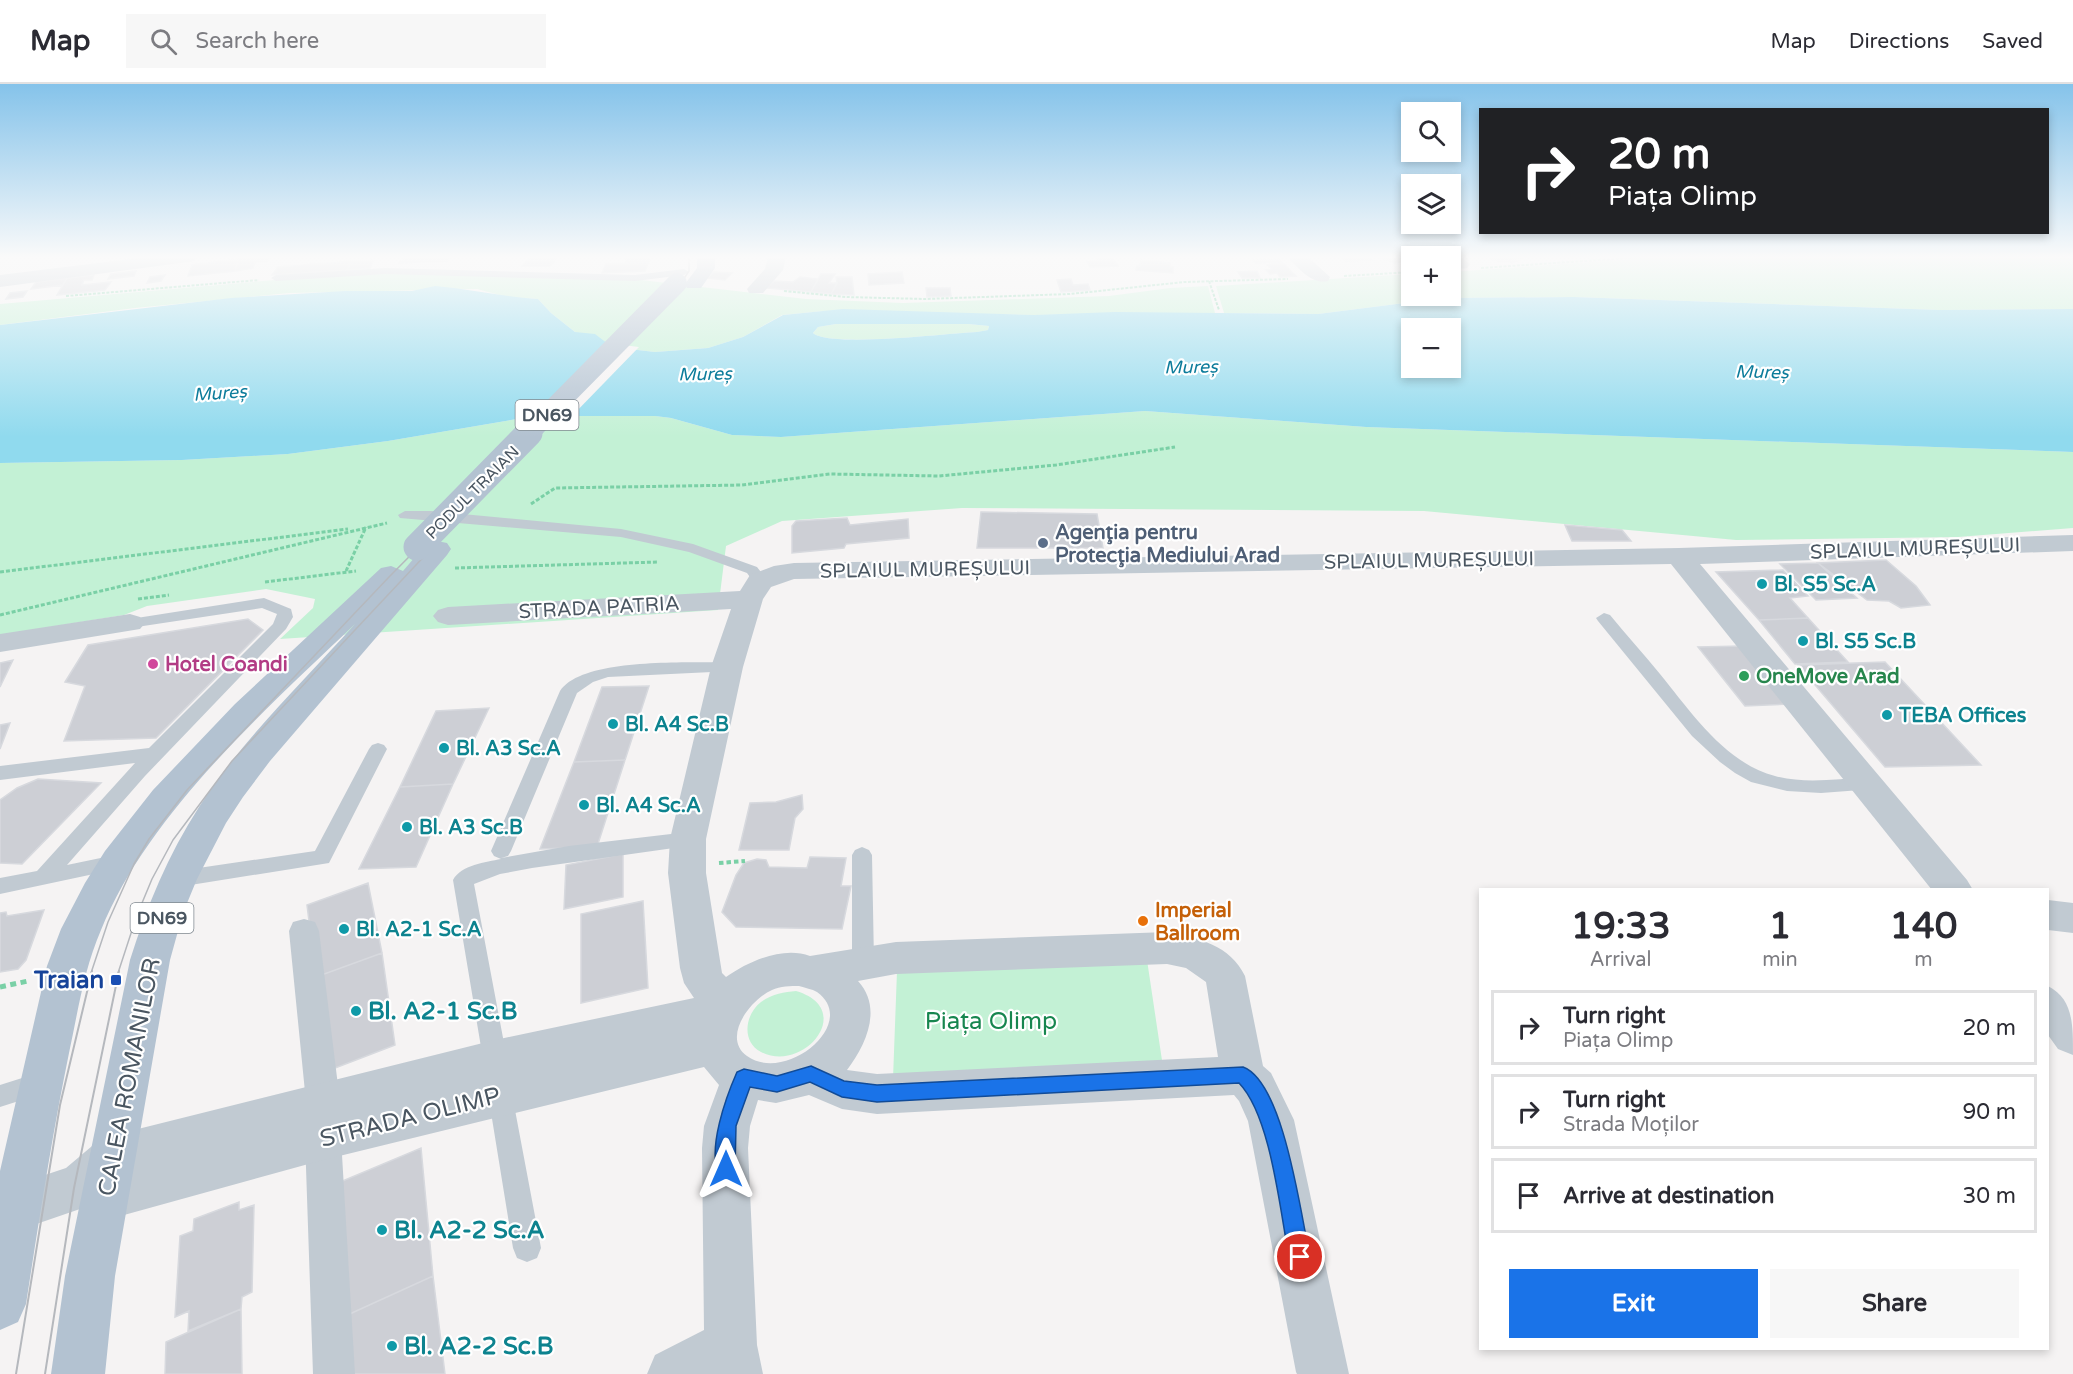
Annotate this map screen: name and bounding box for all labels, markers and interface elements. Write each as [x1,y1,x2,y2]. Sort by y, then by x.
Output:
search box [126,14,546,68]
text: Map [30,24,90,58]
icon: search [147,25,180,58]
text: Search here [195,28,319,54]
text: Map [1770,29,1816,54]
text: Directions [1849,29,1949,54]
text: Saved [1982,29,2043,54]
map controls [1401,102,1461,378]
button: search [1401,102,1461,162]
text: 20 m [1608,129,1710,180]
icon: right [1509,132,1587,210]
button: layers [1401,174,1461,234]
text: Piața Olimp [1608,180,1757,213]
button: + [1401,246,1461,306]
button: − [1401,318,1461,378]
water label: Mureș [1164,356,1219,378]
water label: Mureș [1735,361,1790,383]
water label: Mureș [678,363,733,385]
water label: Mureș [193,380,249,406]
road number: DN69 [516,400,578,430]
street label: PODUL TRAIAN [422,442,524,544]
place label: Agenţia pentru Protecţia Mediului Arad [1055,521,1280,568]
street label: SPLAIUL MUREȘULUI [1810,533,2021,565]
marker: Agenţia pentru Protecţia Mediului Arad [1036,536,1050,550]
street label: SPLAIUL MUREȘULUI [1324,547,1534,575]
street label: SPLAIUL MUREȘULUI [820,556,1030,584]
place label: Bl. S5 Sc.A [1774,573,1876,597]
marker: Bl. S5 Sc.A [1755,577,1769,591]
street label: STRADA PATRIA [518,592,680,624]
place label: Bl. S5 Sc.B [1815,630,1916,654]
marker: Bl. S5 Sc.B [1796,634,1810,648]
place label: Hotel Coandi [165,653,288,677]
marker: Hotel Coandi [146,657,160,671]
place label: OneMove Arad [1756,665,1900,689]
marker: OneMove Arad [1737,669,1751,683]
place label: TEBA Offices [1898,704,2027,728]
marker: TEBA Offices [1880,708,1894,722]
place label: Bl. A4 Sc.B [625,713,729,737]
marker: Bl. A4 Sc.B [606,717,620,731]
place label: Bl. A3 Sc.A [456,737,561,761]
marker: Bl. A3 Sc.A [437,741,451,755]
place label: Bl. A4 Sc.A [596,794,701,818]
marker: Bl. A4 Sc.A [577,798,591,812]
place label: Bl. A3 Sc.B [419,816,523,840]
marker: Bl. A3 Sc.B [400,820,414,834]
place label: Imperial Ballroom [1155,899,1240,946]
road number: DN69 [130,903,194,933]
text: 19:33 [1571,905,1671,948]
text: 1 [1769,905,1791,948]
text: 140 [1889,905,1957,948]
marker: Imperial Ballroom [1136,914,1150,928]
place label: Bl. A2-1 Sc.A [356,918,482,942]
marker: Bl. A2-1 Sc.A [337,922,351,936]
text: Arrival [1590,948,1652,972]
text: min [1762,948,1798,972]
text: m [1914,948,1933,972]
street label: CALEA ROMANILOR [92,956,167,1199]
place label: Traian [33,966,104,995]
marker: Traian [109,973,123,987]
place label: Bl. A2-1 Sc.B [368,997,517,1026]
text: Turn right [1563,1003,1665,1029]
marker: Bl. A2-1 Sc.B [349,1004,363,1018]
park label: Piața Olimp [925,1007,1057,1036]
icon: right [1512,1011,1545,1044]
text: 20 m [1962,1015,2016,1041]
text: Piața Olimp [1563,1029,1673,1053]
street label: STRADA OLIMP [317,1081,503,1154]
text: Turn right [1563,1087,1665,1113]
icon: right [1512,1095,1545,1128]
text: 90 m [1962,1099,2016,1125]
text: Strada Moților [1563,1113,1699,1137]
position arrow [694,1137,758,1201]
icon: arrive [1512,1179,1545,1212]
text: Arrive at destination [1563,1183,1774,1209]
text: 30 m [1962,1183,2016,1209]
place label: Bl. A2-2 Sc.A [394,1216,545,1245]
marker: Bl. A2-2 Sc.A [375,1223,389,1237]
pin [1274,1231,1325,1282]
icon: arrive [1283,1240,1316,1273]
button: Exit [1509,1269,1758,1338]
button: Share [1770,1269,2019,1338]
place label: Bl. A2-2 Sc.B [404,1332,553,1361]
marker: Bl. A2-2 Sc.B [385,1339,399,1353]

